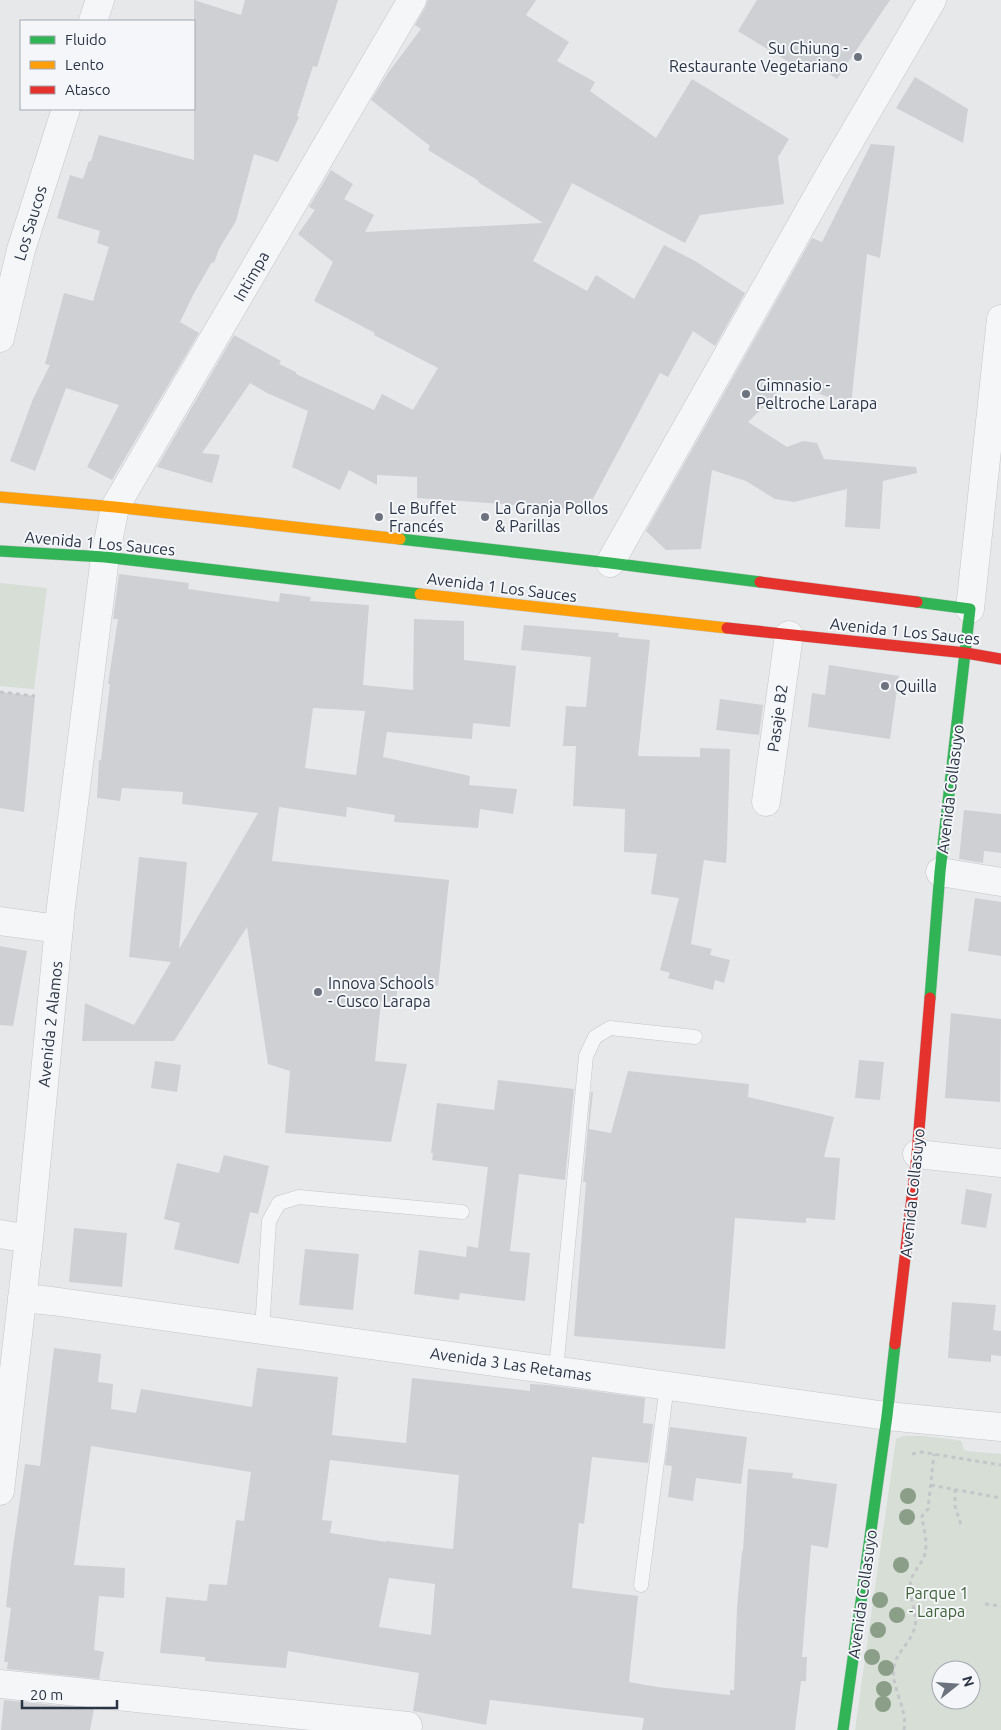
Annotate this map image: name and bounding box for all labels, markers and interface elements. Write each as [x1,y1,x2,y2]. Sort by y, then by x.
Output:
legend [20,20,195,110]
text: Fluido [65,31,107,48]
place label: Su Chiung - Restaurante Vegetariano [669,39,848,75]
marker: Su Chiung - Restaurante Vegetariano [852,51,864,63]
text: Lento [65,56,104,73]
text: Atasco [65,81,111,98]
street label: Los Saucos [10,183,50,263]
street label: Intimpa [230,248,272,304]
place label: Gimnasio - Peltroche Larapa [756,376,877,412]
marker: Gimnasio - Peltroche Larapa [740,388,752,400]
place label: Le Buffet Francés [389,499,457,535]
place label: La Granja Pollos & Parillas [495,499,608,535]
marker: Le Buffet Francés [373,511,385,523]
marker: La Granja Pollos & Parillas [479,511,491,523]
street label: Avenida 1 Los Sauces [24,527,176,559]
street label: Avenida 1 Los Sauces [426,569,578,605]
street label: Avenida 1 Los Sauces [829,614,981,648]
place label: Quilla [895,677,937,695]
marker: Quilla [879,680,891,692]
street label: Pasaje B2 [763,683,791,753]
street label: Avenida Collasuyo [933,723,967,855]
street label: Avenida 2 Alamos [34,960,66,1088]
place label: Innova Schools - Cusco Larapa [328,974,434,1010]
marker: Innova Schools - Cusco Larapa [312,986,324,998]
street label: Avenida Collasuyo [896,1127,928,1259]
street label: Avenida 3 Las Retamas [429,1344,593,1384]
street label: Avenida Collasuyo [844,1528,880,1660]
park label: Parque 1 - Larapa [905,1584,969,1620]
north arrow [931,1660,981,1710]
text: N [959,1674,978,1689]
scale bar [22,1678,118,1710]
text: 20 m [30,1686,63,1703]

